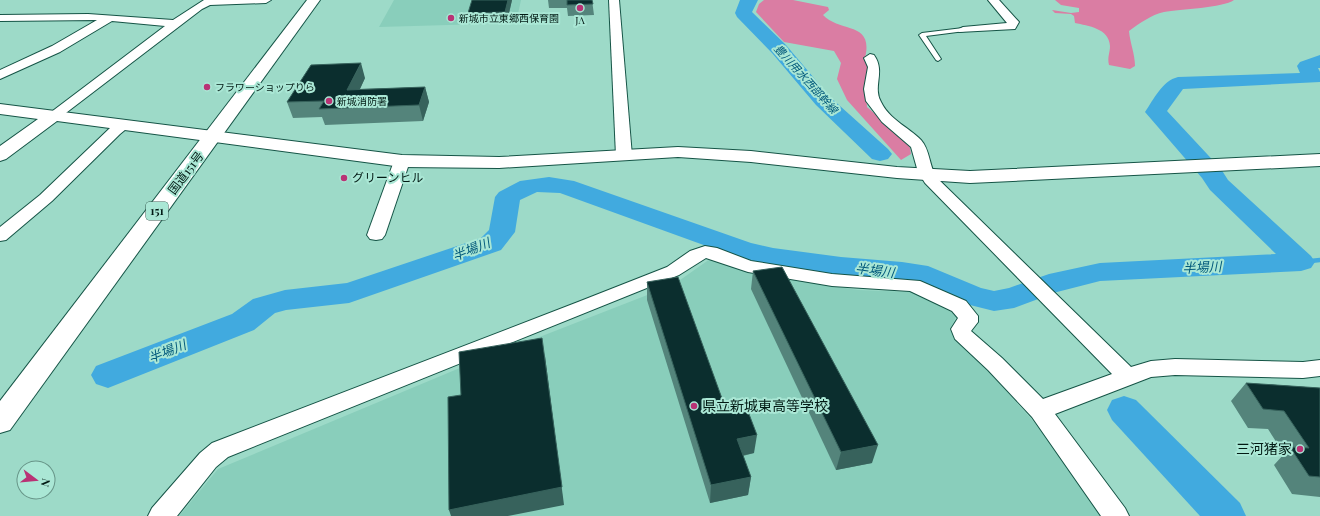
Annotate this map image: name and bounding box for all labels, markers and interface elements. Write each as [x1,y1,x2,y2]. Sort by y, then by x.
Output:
marker: JA [575,3,585,13]
place label: 新城市立東郷西保育園 [459,11,559,25]
marker: 新城市立東郷西保育園 [446,13,456,23]
place label: JA [574,13,585,27]
water label: 豊川用水西部幹線 [771,41,843,118]
place label: フラワーショップりら [215,80,315,94]
marker: フラワーショップりら [202,82,212,92]
place label: 新城消防署 [337,94,387,108]
marker: 新城消防署 [324,96,334,106]
street label: 国道151号 [164,148,207,197]
place label: グリーンヒル [352,169,423,185]
marker: グリーンヒル [339,173,349,183]
road number: 151 [146,202,168,220]
water label: 半場川 [450,233,494,264]
water label: 半場川 [1182,257,1224,276]
water label: 半場川 [855,259,897,281]
water label: 半場川 [146,335,190,366]
place label: 県立新城東高等学校 [702,396,828,415]
marker: 県立新城東高等学校 [689,401,699,411]
place label: 三河猪家 [1236,439,1292,458]
marker: 三河猪家 [1295,444,1305,454]
north arrow [16,460,56,500]
text: N [38,477,54,489]

